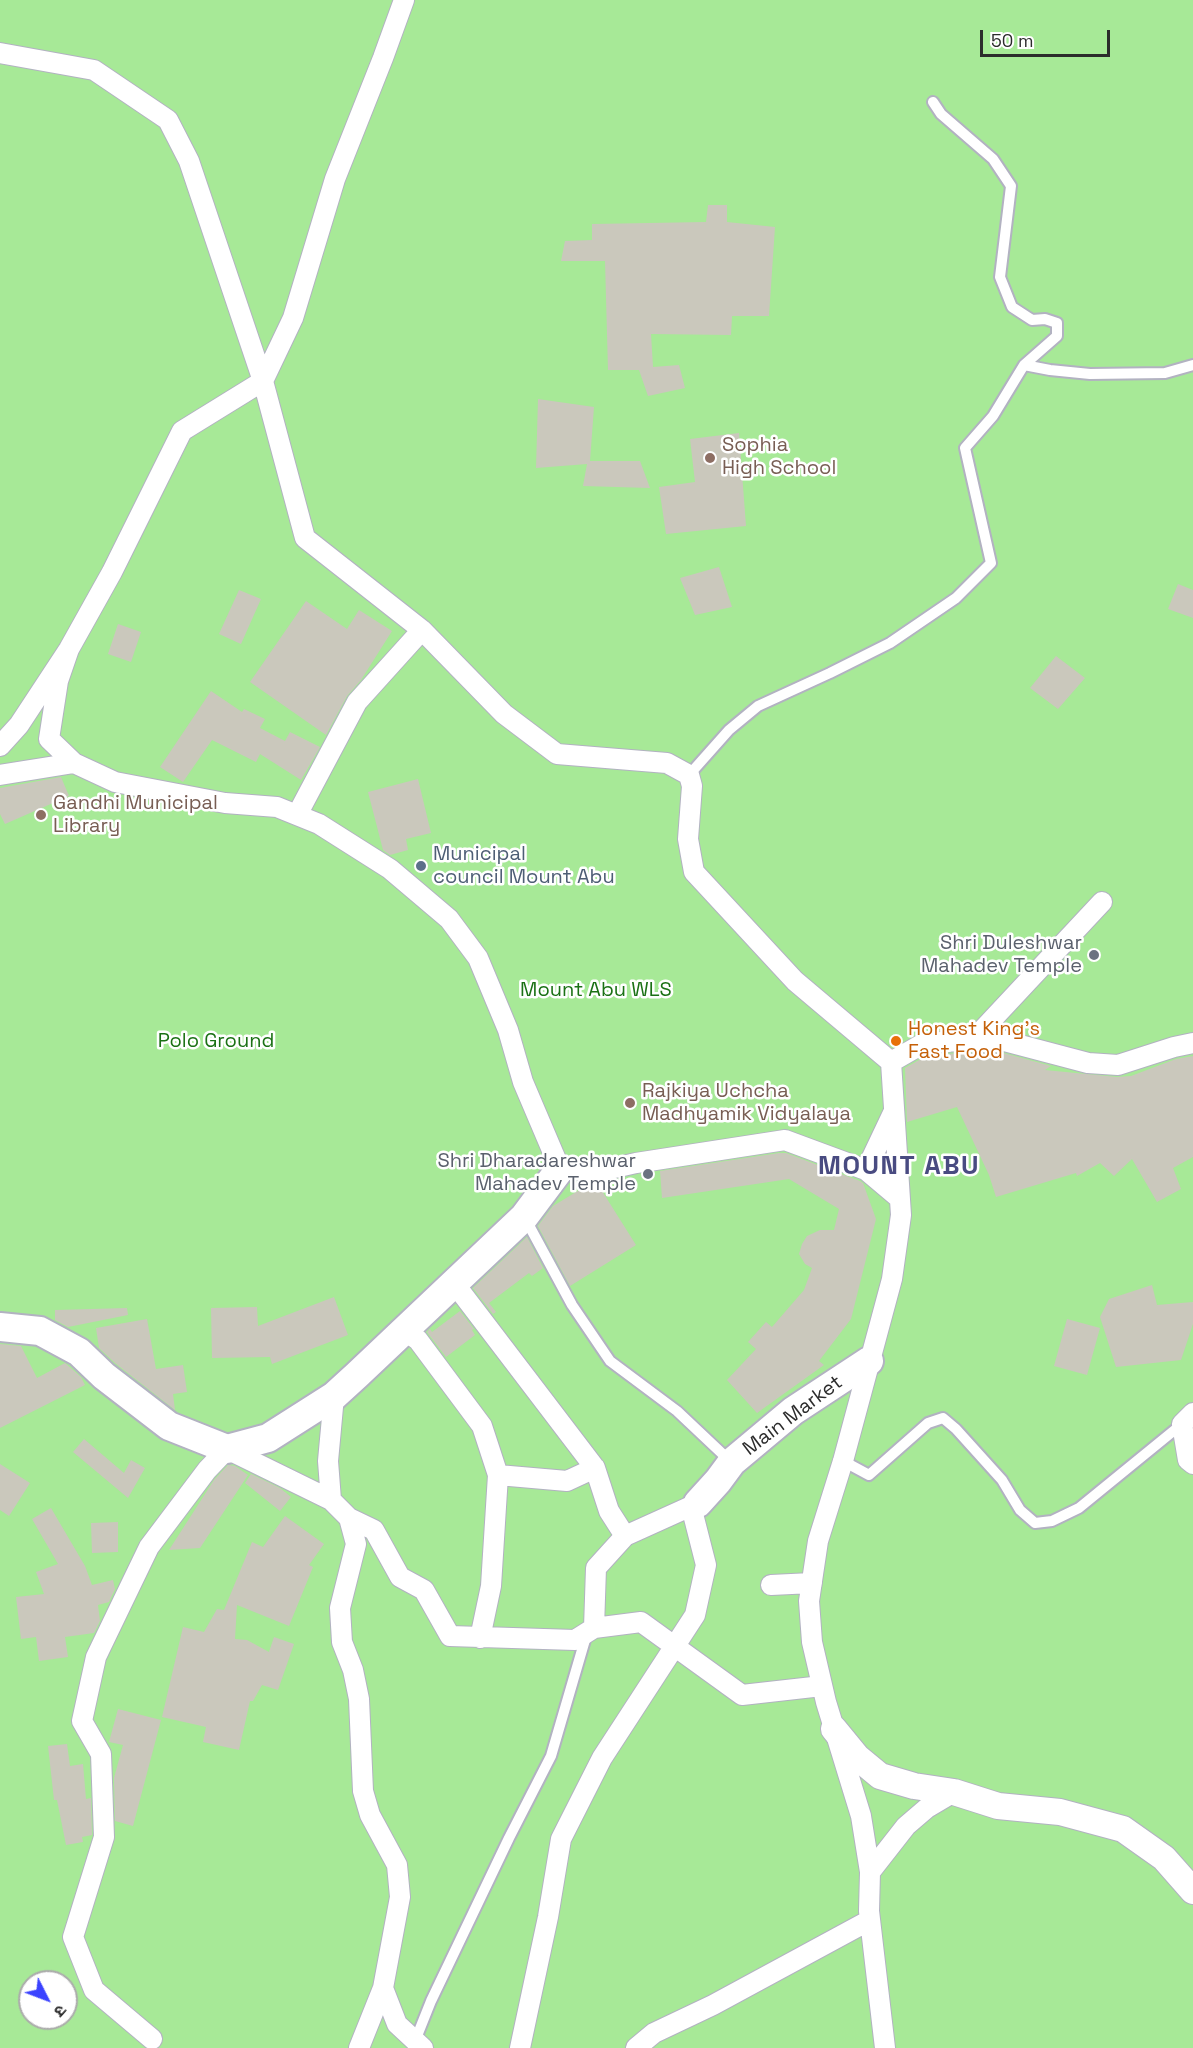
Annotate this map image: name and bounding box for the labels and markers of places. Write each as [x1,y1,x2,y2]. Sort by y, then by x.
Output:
place label: Sophia High School [722,434,836,481]
marker: Sophia High School [703,451,717,465]
place label: Gandhi Municipal Library [53,792,218,839]
marker: Gandhi Municipal Library [34,808,48,822]
place label: Municipal council Mount Abu [433,843,615,890]
marker: Municipal council Mount Abu [414,859,428,873]
place label: Shri Duleshwar Mahadev Temple [921,932,1082,979]
marker: Shri Duleshwar Mahadev Temple [1087,948,1101,962]
place label: Honest King's Fast Food [908,1018,1040,1065]
marker: Honest King's Fast Food [889,1034,903,1048]
place label: Rajkiya Uchcha Madhyamik Vidyalaya [642,1080,851,1127]
marker: Rajkiya Uchcha Madhyamik Vidyalaya [623,1096,637,1110]
place label: Shri Dharadareshwar Mahadev Temple [437,1150,636,1197]
marker: Shri Dharadareshwar Mahadev Temple [641,1167,655,1181]

